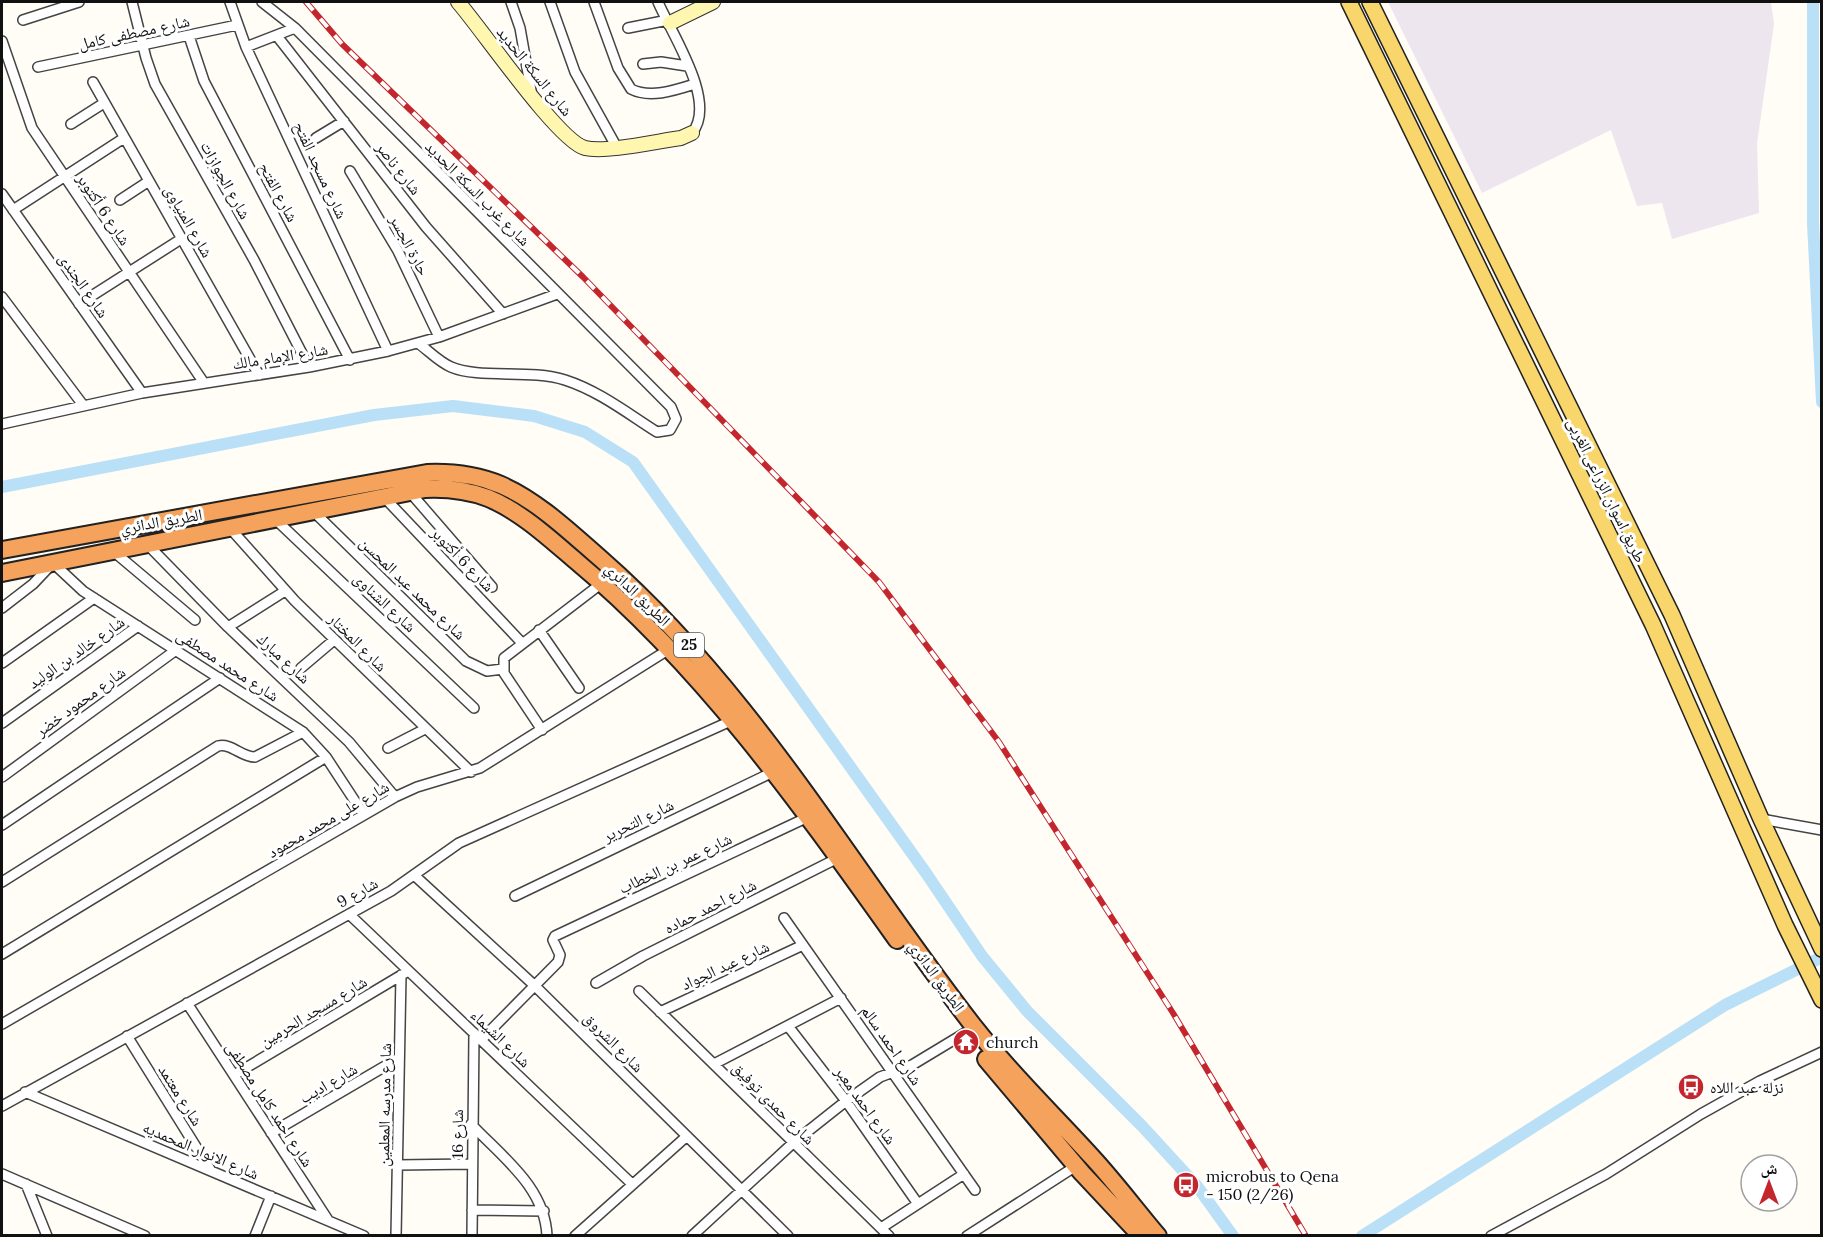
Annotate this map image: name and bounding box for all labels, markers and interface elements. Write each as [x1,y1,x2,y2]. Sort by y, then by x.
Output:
street label: شارع مصطفى كامل [77,10,192,55]
street label: شارع السكة الحديد [492,22,577,121]
street label: شارع مسجد الفتح [289,118,352,222]
street label: شارع غرب السكة الحديد [420,136,535,251]
street label: شارع الجوازات [196,137,256,223]
street label: شارع ناصر [371,137,426,199]
street label: شارع الفتح [254,159,303,226]
street label: شارع 6 أكتوبر [71,168,135,249]
street label: شارع المنياوى [159,181,218,261]
street label: حارة الجسر [385,210,434,279]
street label: شارع الجندى [54,249,114,322]
street label: شارع الإمام مالك [231,339,329,374]
street label: طريق اسوان الزراعى الغربى [1562,414,1651,566]
street label: الطريق الدائري [118,504,204,541]
street label: شارع 6 أكتوبر [426,522,499,596]
street label: شارع محمد عبد المحسن [355,532,470,645]
street label: الطريق الدائري [599,558,675,632]
street label: شارع الشناوى [349,568,421,637]
street label: شارع المختار [323,608,392,676]
street label: شارع خالد بن الوليد [24,611,129,694]
street label: شارع محمد مصطفى [173,624,283,706]
street label: شارع مبارك [252,628,315,688]
road number: 25 [674,633,704,657]
street label: شارع محمود خضر [30,662,130,742]
street label: شارع على محمد محمود [264,776,393,863]
street label: شارع التحرير [598,794,677,847]
street label: شارع عمر بن الخطاب [615,828,735,899]
street label: شارع 9 [333,873,382,912]
street label: شارع احمد حماده [660,874,760,939]
street label: شارع عبد الجواد [678,936,773,995]
street label: الطريق الدائري [902,937,969,1017]
street label: شارع مسجد الحرمين [256,971,371,1052]
street label: شارع احمد سالم [856,1001,927,1090]
street label: شارع الشيماء [466,1004,535,1072]
street label: شارع الشروق [579,1008,648,1077]
temple icon: church [951,1027,981,1057]
place label: church [986,1032,1039,1052]
street label: شارع احمد كامل مصطفى [221,1037,318,1171]
street label: شارع مدرسه المعلمين [373,1043,396,1167]
street label: شارع حمدى توفيق [728,1057,820,1149]
street label: شارع اديب [295,1058,361,1108]
street label: شارع معتمد [154,1061,208,1130]
street label: شارع احمد معبر [829,1061,901,1149]
bus stop icon: نزلة عبد اللاه [1676,1072,1706,1102]
place label: نزلة عبد اللاه [1710,1077,1784,1097]
street label: شارع 16 [447,1109,468,1159]
street label: شارع الانوار المحمديه [140,1117,262,1184]
north arrow [1739,1153,1799,1213]
text: ش [1761,1158,1778,1178]
place label: microbus to Qena - 150 (2/26) [1206,1166,1339,1205]
bus stop icon: microbus to Qena - 150 (2/26) [1171,1170,1201,1200]

